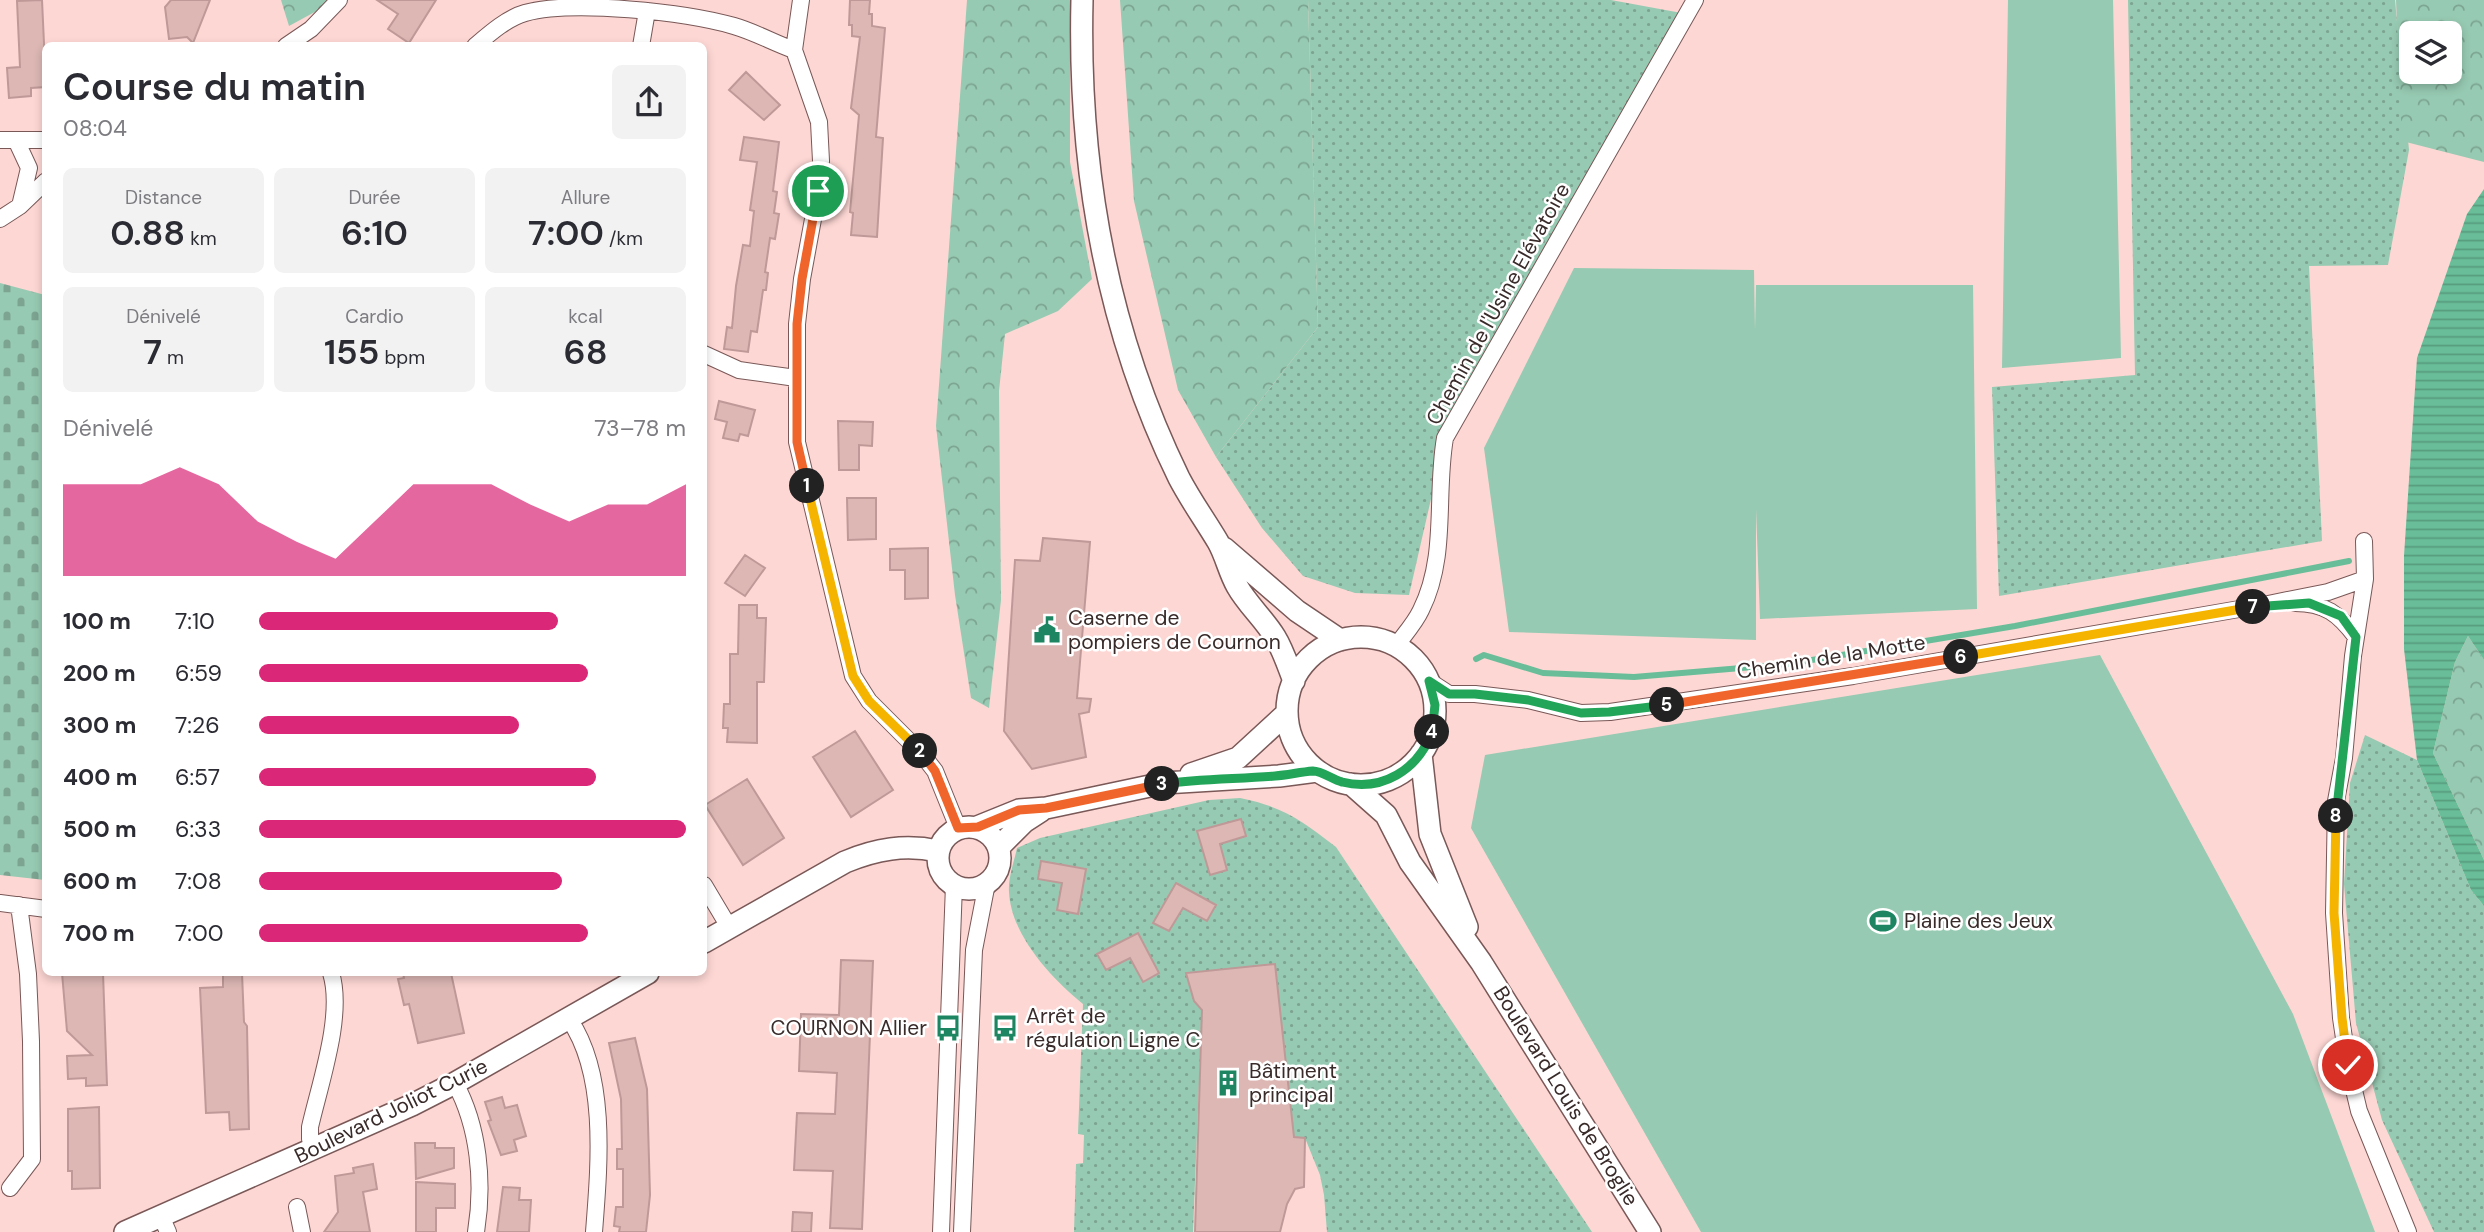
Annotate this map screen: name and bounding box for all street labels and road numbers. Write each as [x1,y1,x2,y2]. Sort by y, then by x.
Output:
street label: Chemin de l'Usine Elévatoire [1420,178,1576,430]
street label: Chemin de la Motte [1735,628,1927,686]
street label: Boulevard Louis de Broglie [1487,981,1645,1211]
street label: Boulevard Joliot Curie [290,1052,492,1170]

